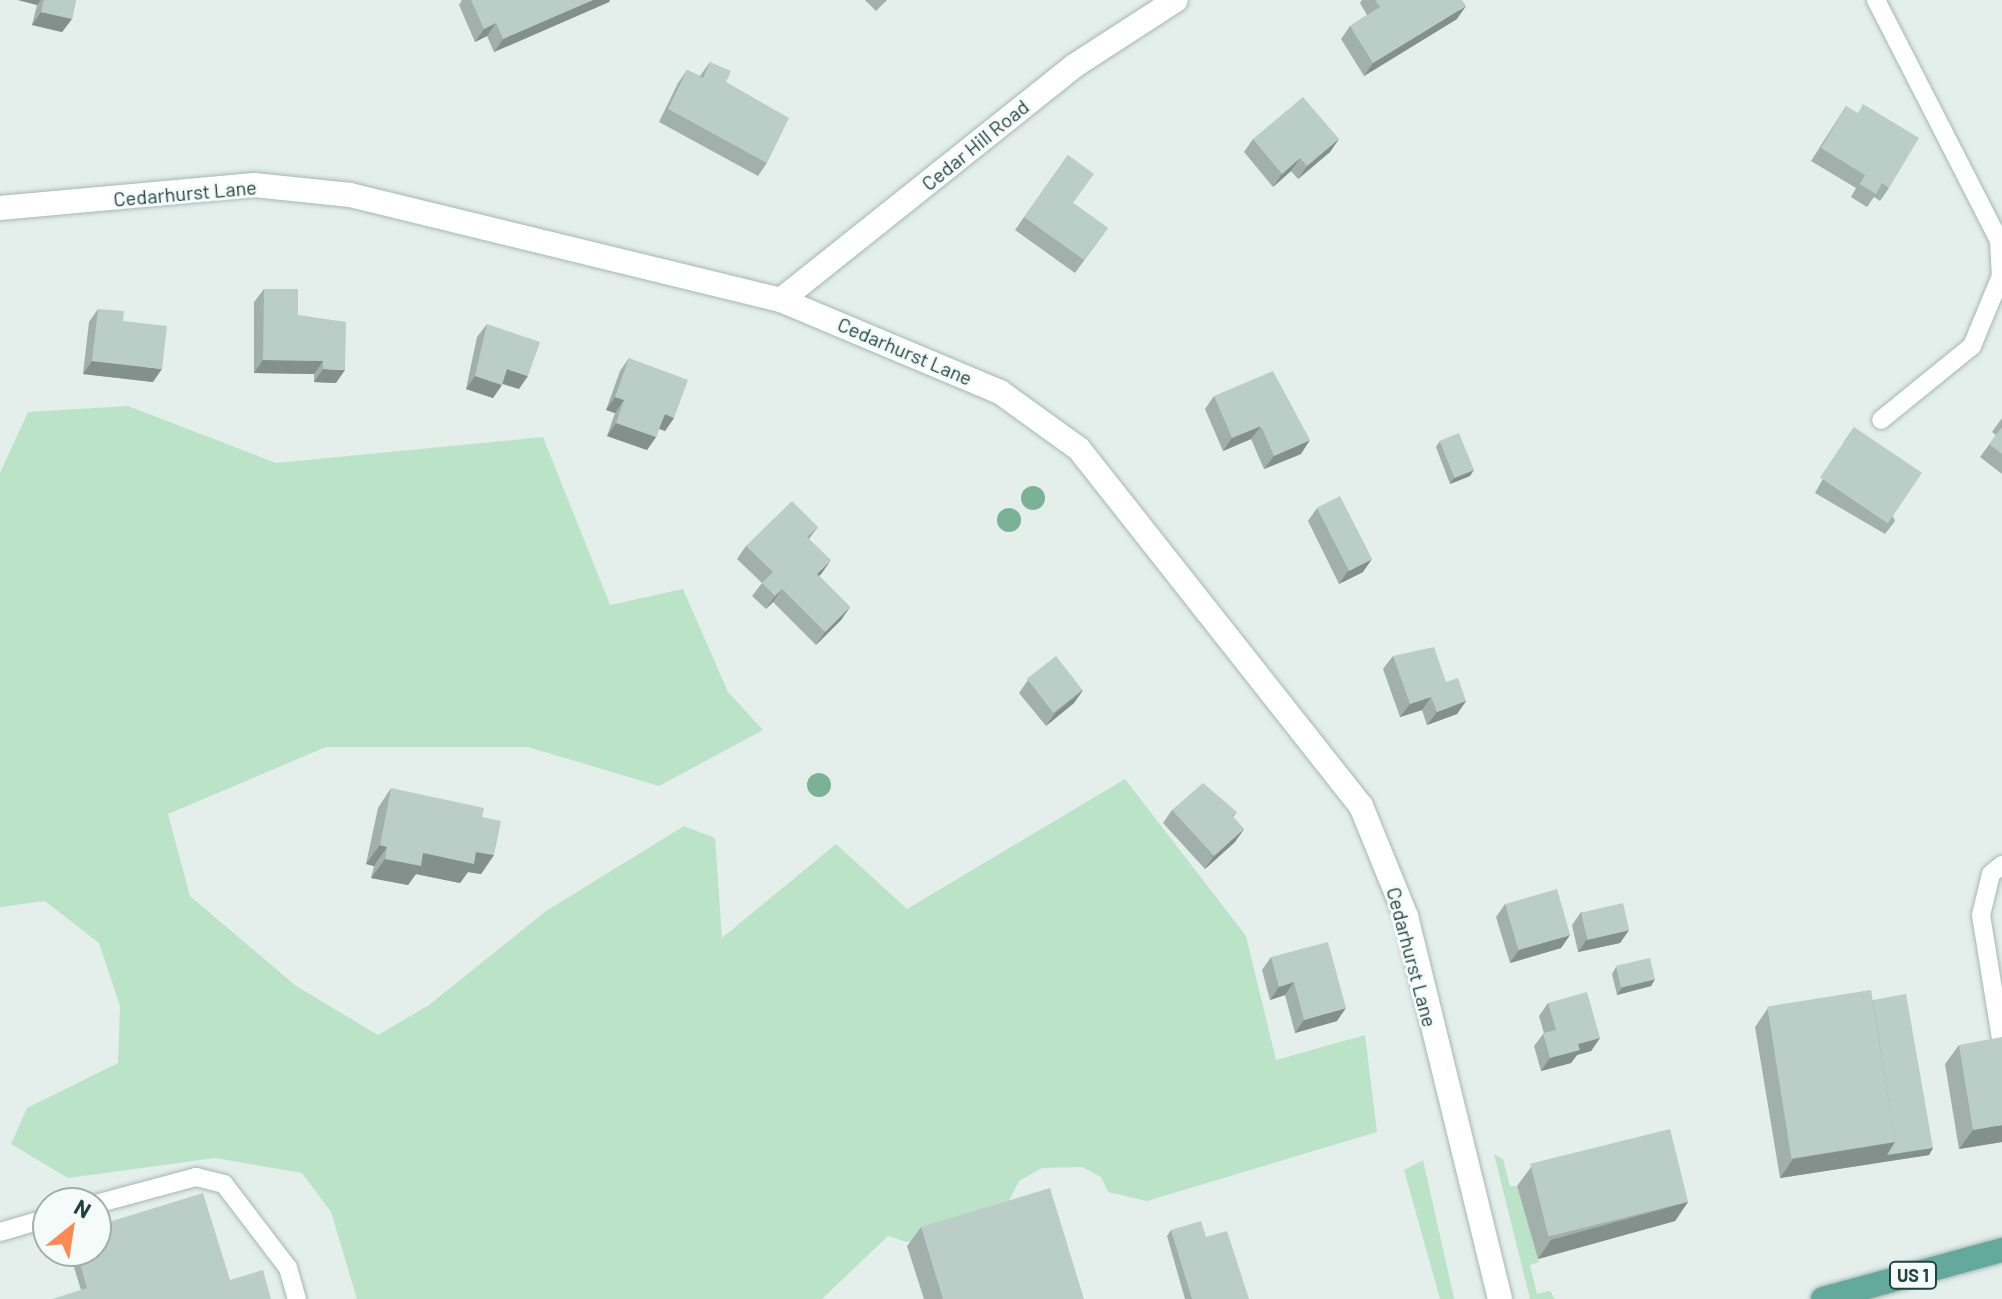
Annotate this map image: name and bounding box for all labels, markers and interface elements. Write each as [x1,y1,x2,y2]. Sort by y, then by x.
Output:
street label: Cedar Hill Road [917,95,1033,195]
street label: Cedarhurst Lane [112,175,258,211]
street label: Cedarhurst Lane [834,312,976,390]
street label: Cedarhurst Lane [1382,885,1442,1029]
north arrow [32,1187,112,1267]
text: N [70,1193,96,1223]
road number: US 1 [1887,1261,1939,1289]

